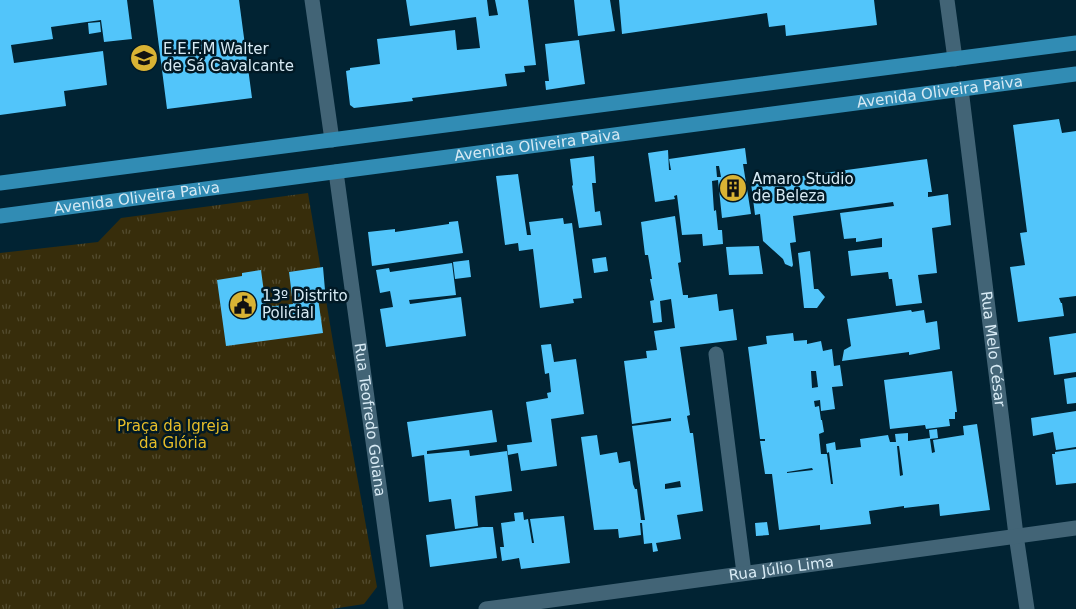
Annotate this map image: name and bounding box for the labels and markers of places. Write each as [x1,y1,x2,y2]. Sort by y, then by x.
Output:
place label: E.E.F.M Walter de Sá Cavalcante [163,40,294,75]
school or university icon: E.E.F.M Walter de Sá Cavalcante [129,43,159,73]
place label: Amaro Studio de Beleza [752,170,854,205]
building icon: Amaro Studio de Beleza [718,173,748,203]
place label: 13º Distrito Policial [262,287,348,322]
public building icon: 13º Distrito Policial [228,290,258,320]

